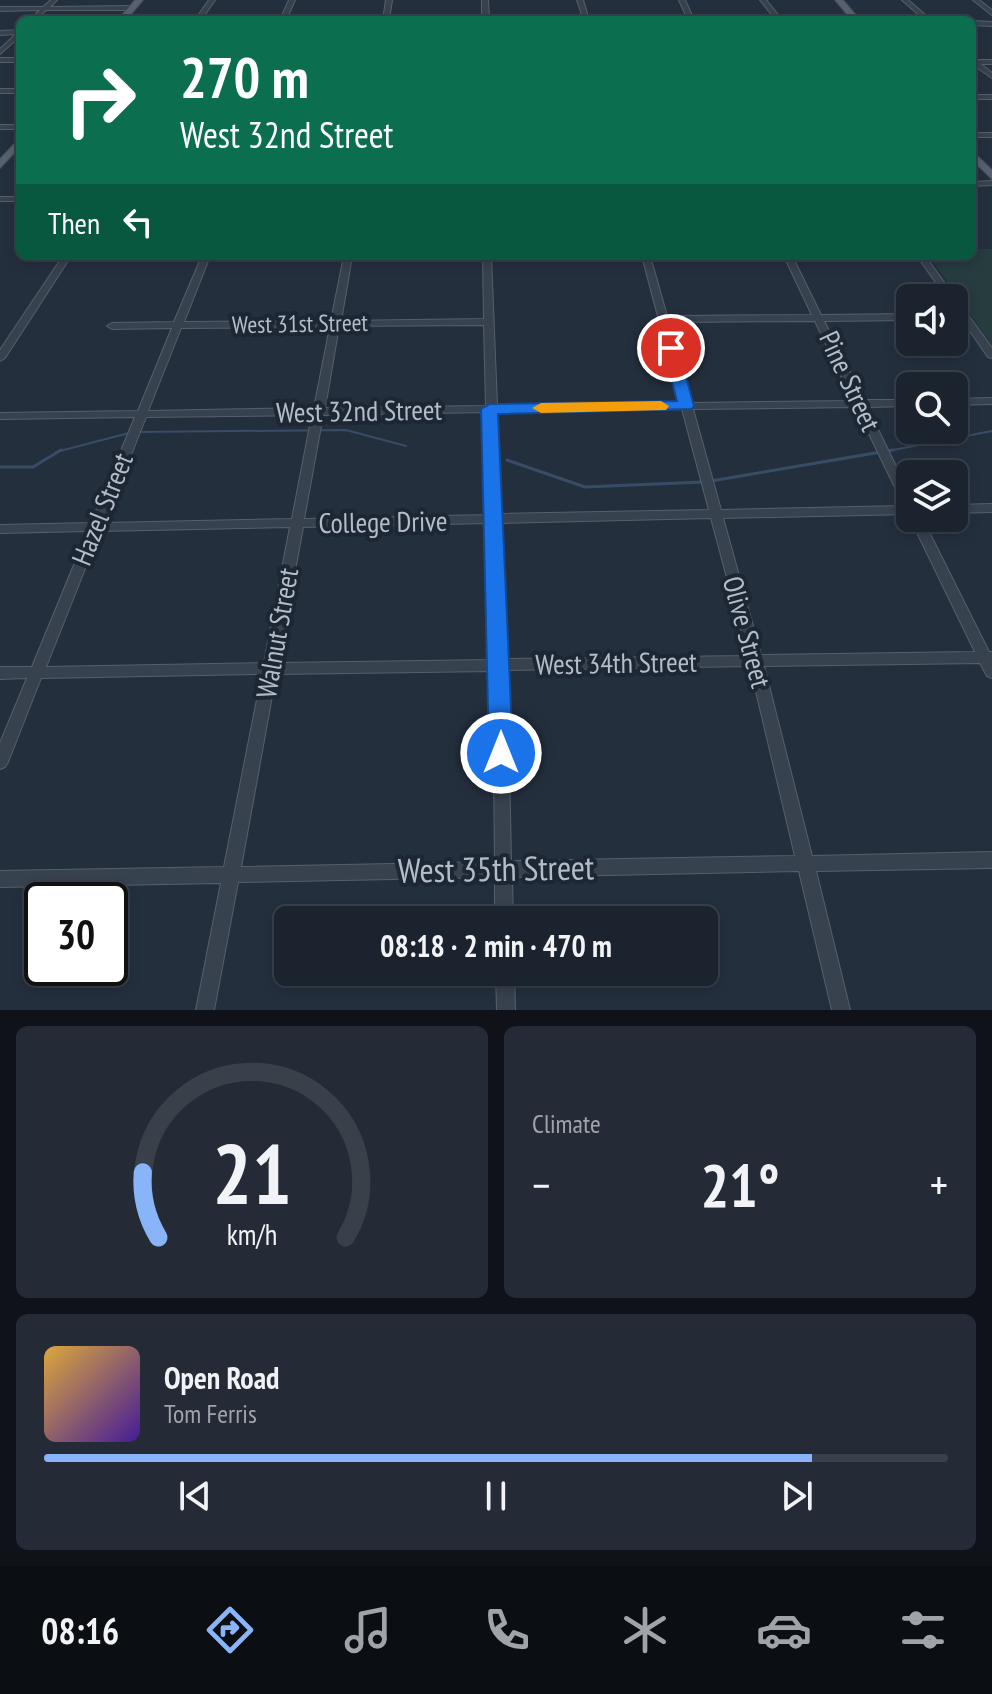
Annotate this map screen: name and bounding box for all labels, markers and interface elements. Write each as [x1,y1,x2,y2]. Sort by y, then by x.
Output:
text: 270 m [180,41,309,113]
icon: right [48,48,152,152]
text: West 32nd Street [180,111,393,158]
icon: left [116,200,160,244]
text: Then [48,203,100,242]
map controls [896,284,968,532]
button: sound [896,284,968,356]
street label: West 31st Street [232,307,369,340]
pin [637,314,705,382]
street label: Pine Street [811,325,890,437]
icon: arrive [649,326,693,370]
button: search [896,372,968,444]
street label: West 32nd Street [276,391,443,430]
street label: Hazel Street [62,447,141,570]
button: layers [896,460,968,532]
street label: College Drive [318,502,448,541]
street label: Walnut Street [247,565,306,701]
street label: Olive Street [715,572,780,692]
street label: West 34th Street [535,643,697,682]
position arrow [459,711,543,795]
street label: West 35th Street [398,844,595,892]
speed limit sign: 30 [24,882,128,986]
text: 08:18 · 2 min · 470 m [380,926,612,965]
text: Climate [532,1107,601,1140]
text: 21 [212,1119,292,1227]
text: 21° [700,1146,780,1224]
text: − [532,1156,550,1213]
text: + [930,1156,948,1213]
text: km/h [227,1216,277,1253]
text: Open Road [164,1358,279,1397]
text: Tom Ferris [164,1397,257,1430]
icon: previous [173,1474,217,1518]
icon: pause [474,1474,518,1518]
icon: next [775,1474,819,1518]
icon: directions [202,1602,258,1658]
icon: music [340,1602,396,1658]
icon: phone [479,1602,535,1658]
icon: climate [617,1602,673,1658]
icon: car [756,1602,812,1658]
icon: filters [895,1602,951,1658]
text: 08:16 [41,1607,119,1654]

